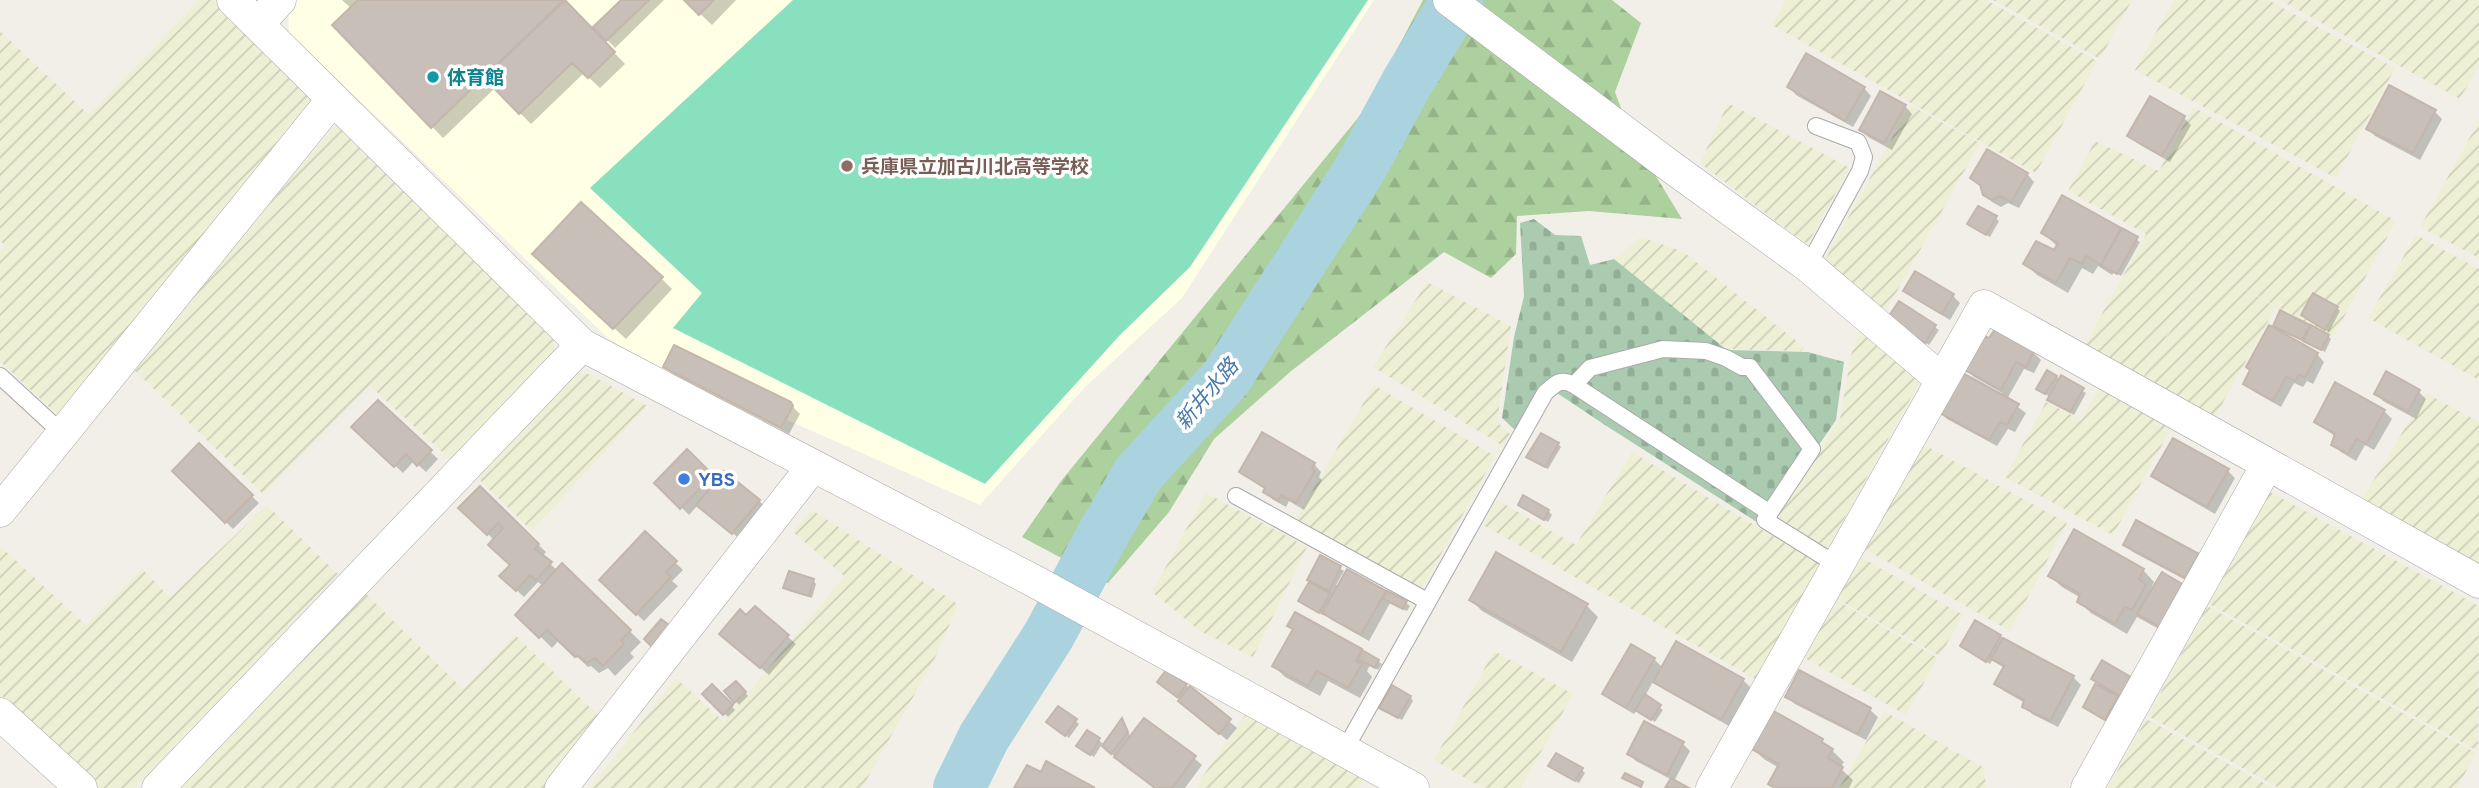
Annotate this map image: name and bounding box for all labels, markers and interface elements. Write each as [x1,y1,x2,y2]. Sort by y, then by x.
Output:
place label: 体育館 [447,67,504,91]
marker: 体育館 [425,69,441,85]
place label: 兵庫県立加古川北高等学校 [861,156,1089,180]
marker: 兵庫県立加古川北高等学校 [839,158,855,174]
water label: 新井水路 [1171,353,1247,436]
place label: YBS [698,469,735,493]
marker: YBS [676,471,692,487]

